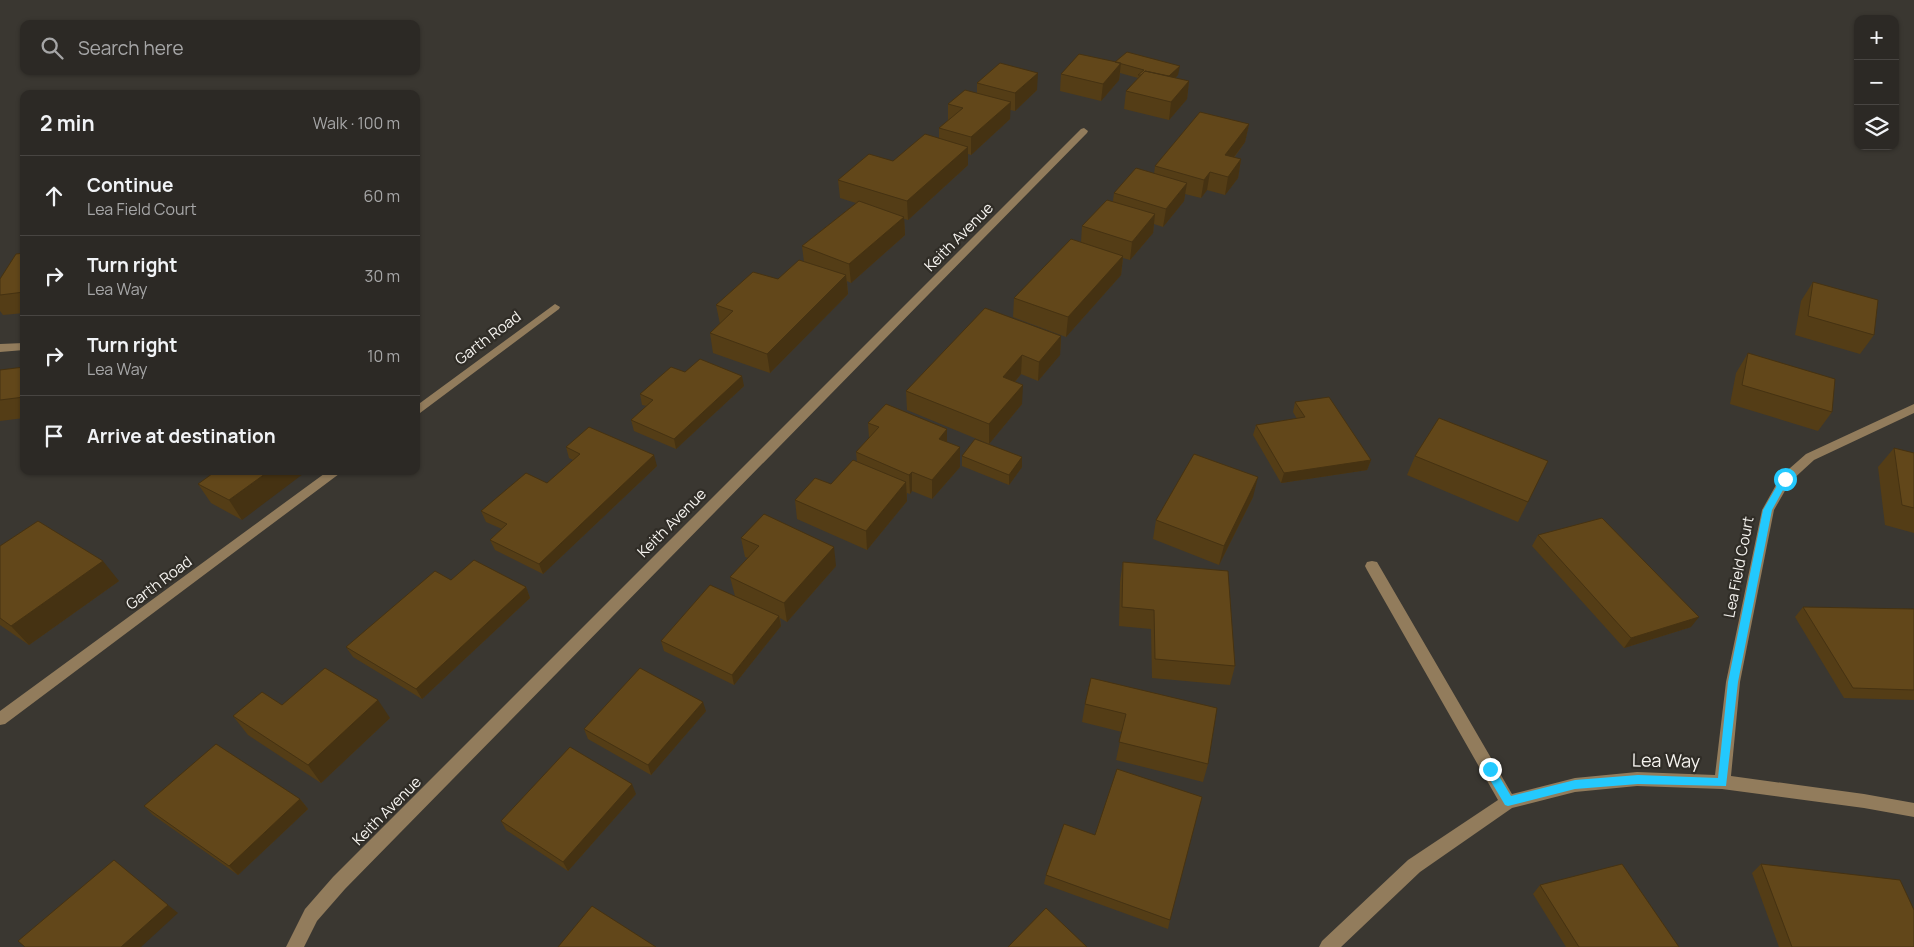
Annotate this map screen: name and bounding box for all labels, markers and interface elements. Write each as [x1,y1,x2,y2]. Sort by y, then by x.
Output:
map controls [1854,15,1899,150]
button: + [1854,15,1899,60]
search box [20,20,420,75]
icon: search [38,34,66,62]
text: Search here [78,35,184,61]
button: − [1854,60,1899,105]
button: layers [1854,105,1899,150]
text: 2 min [40,109,95,137]
text: Walk · 100 m [313,112,400,134]
text: Continue [87,172,173,198]
icon: ahead [40,182,68,210]
text: 60 m [364,185,400,207]
street label: Keith Avenue [919,197,998,276]
text: Lea Field Court [87,198,197,220]
text: Turn right [87,252,177,278]
icon: right [40,262,68,290]
text: 30 m [365,265,400,287]
text: Lea Way [87,278,148,300]
street label: Garth Road [450,306,525,369]
text: Turn right [87,332,177,358]
icon: right [40,342,68,370]
text: 10 m [367,345,400,367]
text: Lea Way [87,358,148,380]
icon: arrive [40,422,68,450]
text: Arrive at destination [87,423,276,449]
route start [1774,468,1797,491]
street label: Keith Avenue [632,483,711,562]
street label: Lea Field Court [1718,514,1759,619]
street label: Garth Road [121,551,196,614]
street label: Lea Way [1632,747,1701,773]
route end [1479,758,1502,781]
street label: Keith Avenue [347,771,426,850]

